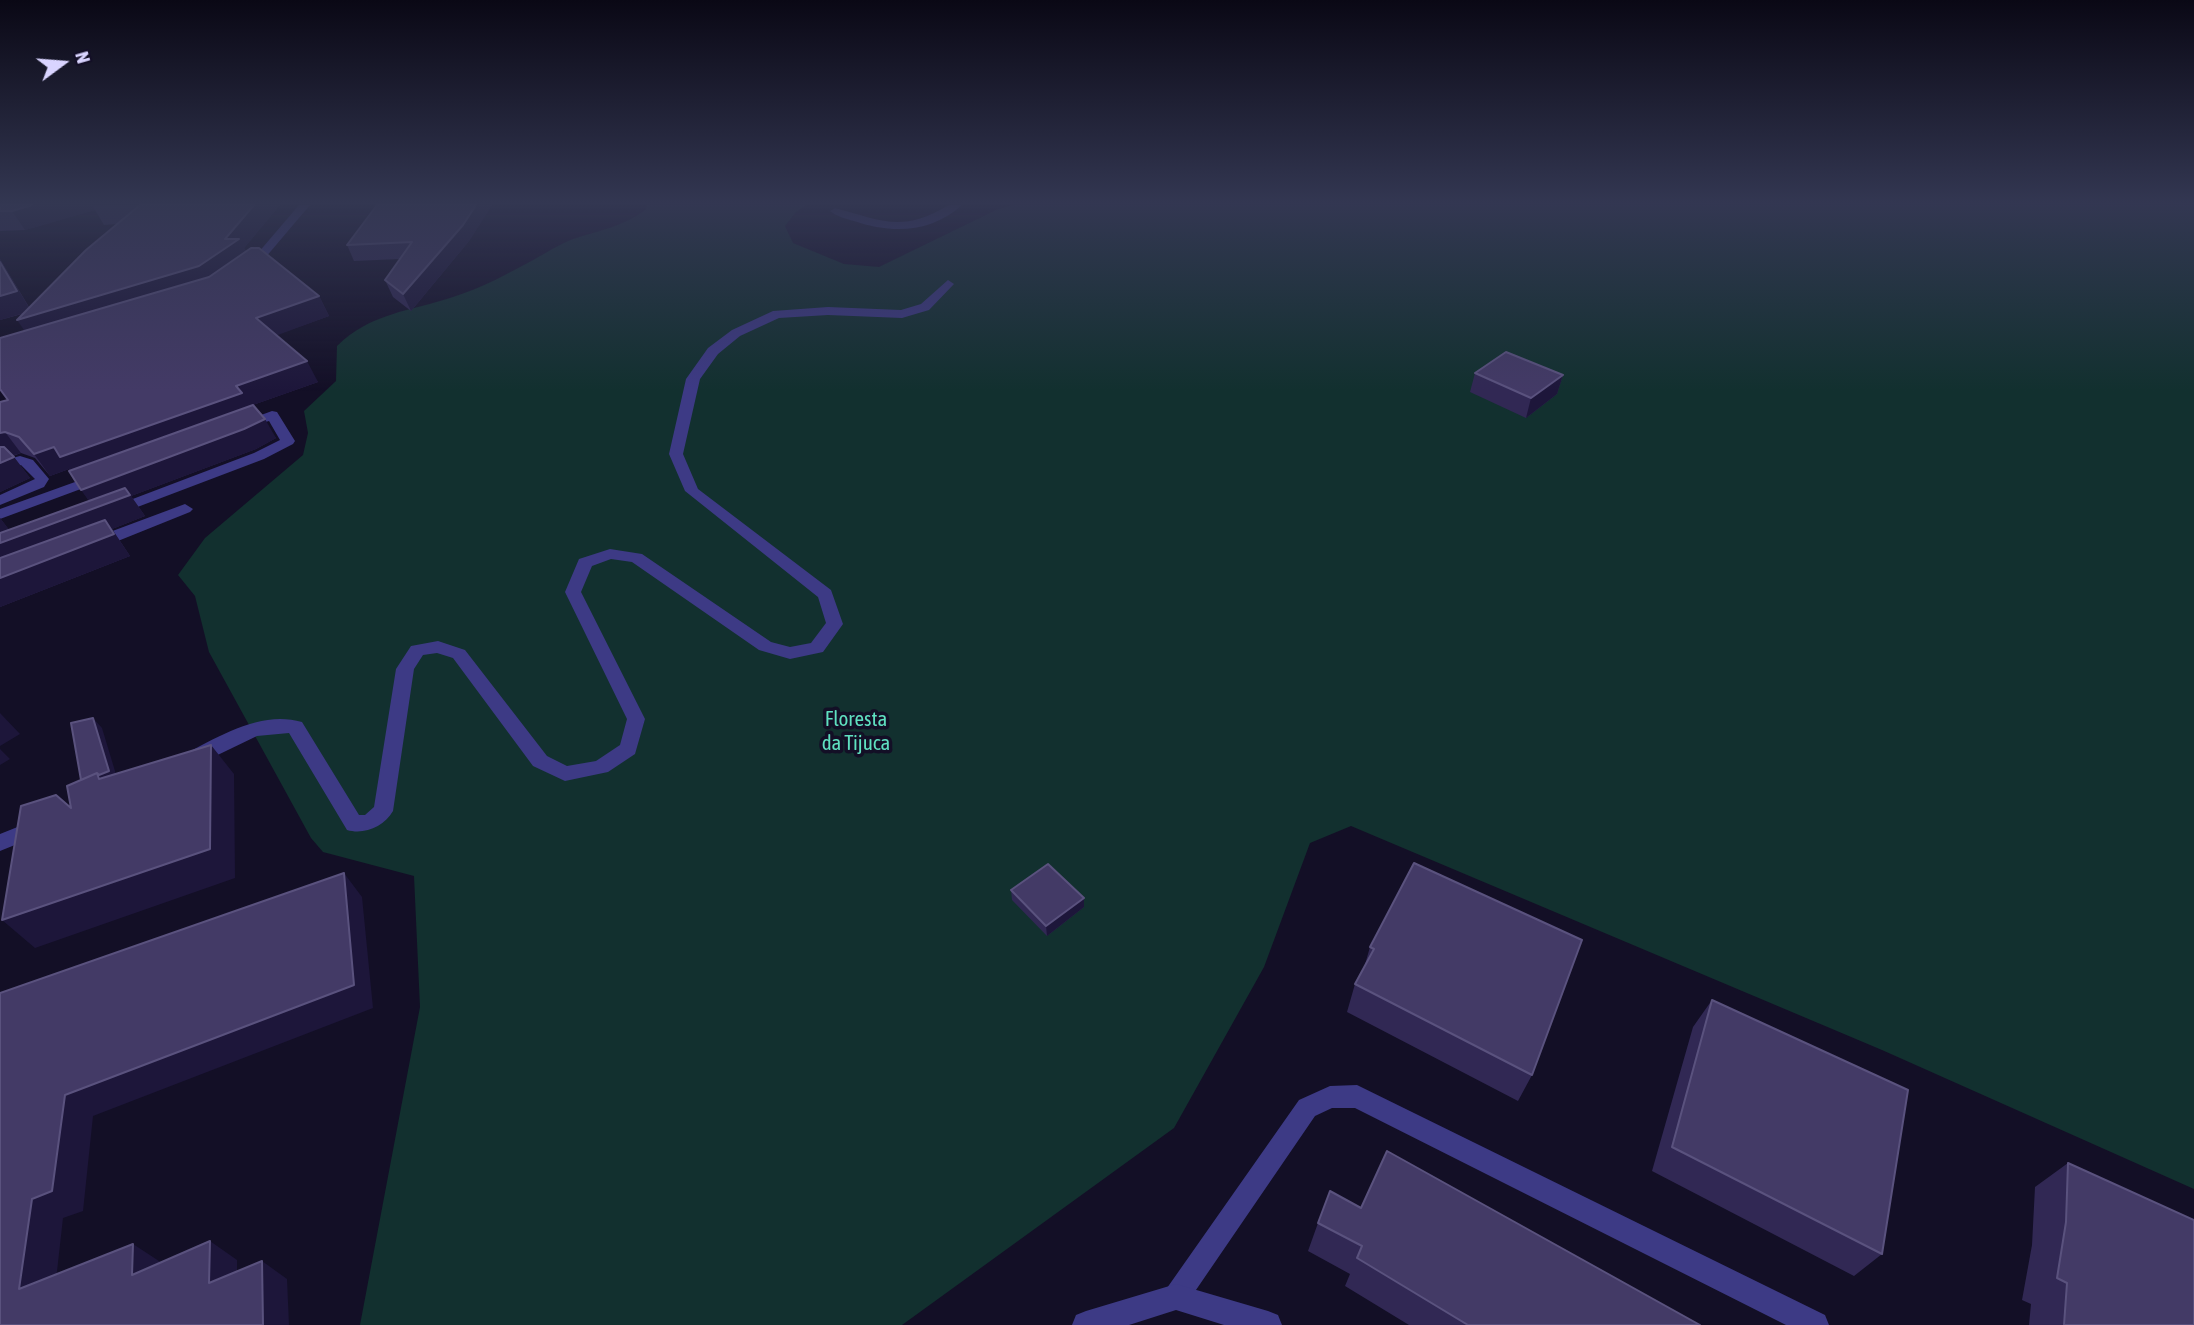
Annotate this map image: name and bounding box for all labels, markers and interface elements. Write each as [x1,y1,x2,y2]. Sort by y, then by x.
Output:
north arrow [28,28,98,98]
text: N [71,49,95,66]
park label: Floresta da Tijuca [822,706,890,756]

